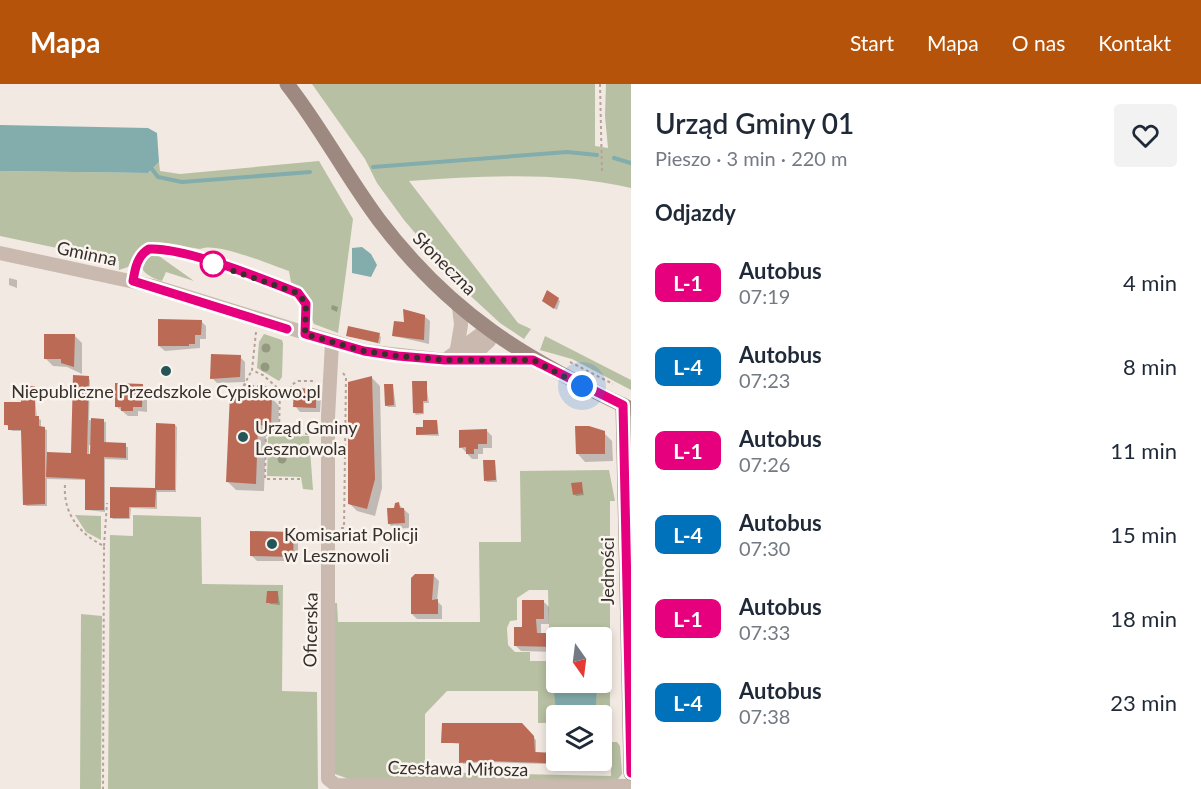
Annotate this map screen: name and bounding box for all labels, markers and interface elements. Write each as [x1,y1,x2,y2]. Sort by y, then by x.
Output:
text: Mapa [30,25,100,59]
text: Start [850,30,894,55]
text: Mapa [927,30,979,55]
text: O nas [1012,30,1065,55]
text: Kontakt [1098,30,1171,55]
button: heart [1114,104,1177,167]
text: Urząd Gminy 01 [655,106,854,140]
text: Pieszo · 3 min · 220 m [655,146,848,170]
text: Odjazdy [655,199,736,226]
street label: Słoneczna [409,227,481,299]
street label: Gminna [55,236,119,270]
unlabelled marker [200,251,226,277]
text: Autobus [739,257,822,284]
text: 4 min [1123,269,1177,296]
text: L-1 [673,270,703,295]
text: 07:19 [739,284,790,308]
text: Autobus [739,341,822,368]
text: 8 min [1123,353,1177,380]
text: L-4 [673,354,703,379]
marker: Niepubliczne Przedszkole Cypiskowo.pl [159,364,173,378]
text: 07:23 [739,368,790,392]
your location [567,371,597,401]
place label: Niepubliczne Przedszkole Cypiskowo.pl [11,380,321,402]
place label: Urząd Gminy Lesznowola [255,416,358,459]
text: Autobus [739,425,822,452]
marker: Urząd Gminy Lesznowola [236,430,250,444]
text: 11 min [1110,437,1177,464]
text: L-1 [673,438,703,463]
text: 07:26 [739,452,790,476]
text: Autobus [739,509,822,536]
text: 15 min [1110,521,1177,548]
text: L-4 [673,522,703,547]
place label: Komisariat Policji w Lesznowoli [284,523,418,566]
text: 07:30 [739,536,790,560]
marker: Komisariat Policji w Lesznowoli [265,537,279,551]
street label: Jedności [596,537,618,605]
street label: Oficerska [298,592,322,668]
text: Autobus [739,593,822,620]
text: 18 min [1110,605,1177,632]
text: L-1 [673,606,703,631]
text: 07:33 [739,620,790,644]
north arrow [546,627,612,693]
map controls [546,627,612,771]
text: Autobus [739,677,822,704]
text: 23 min [1110,689,1177,716]
text: L-4 [673,690,703,715]
text: 07:38 [739,704,790,728]
button: layers [546,705,612,771]
street label: Czesława Miłosza [387,756,529,780]

